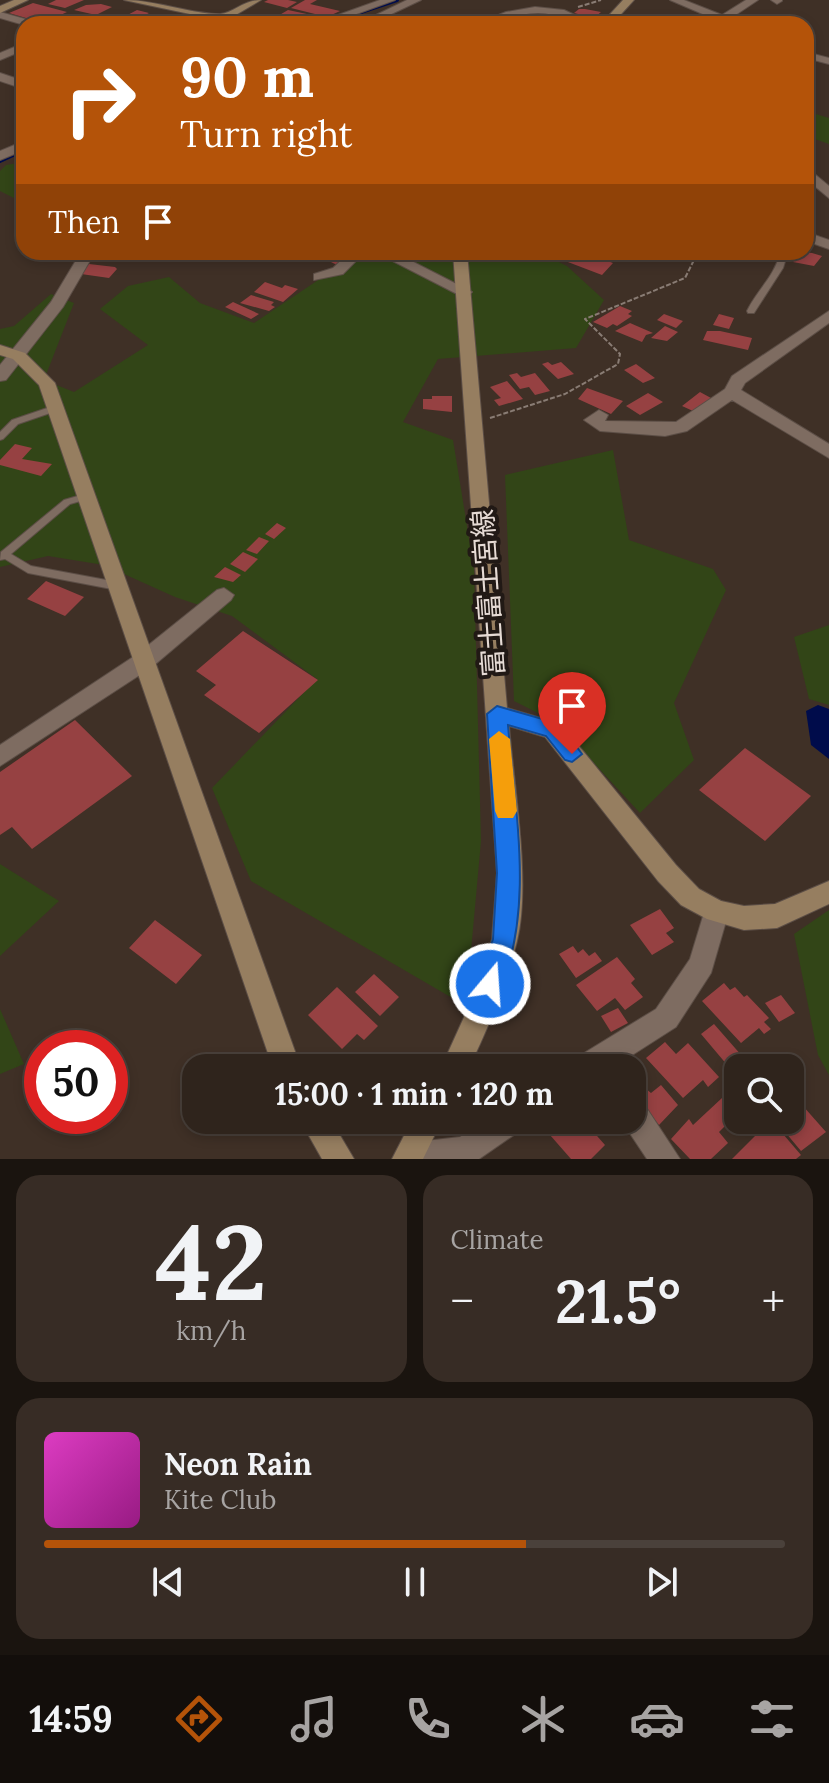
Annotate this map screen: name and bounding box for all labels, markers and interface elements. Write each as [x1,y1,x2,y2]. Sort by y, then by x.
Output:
text: 90 m [180,41,314,112]
icon: right [48,48,152,152]
text: Turn right [180,111,353,157]
icon: arrive [136,200,180,244]
text: Then [48,203,120,241]
street label: 富士富士宮線 [464,508,512,678]
pin [538,672,606,754]
icon: arrive [550,684,594,728]
position arrow [448,942,532,1026]
speed limit sign: 50 [24,1030,128,1134]
map controls [724,1054,804,1134]
button: search [724,1054,804,1134]
text: 15:00 · 1 min · 120 m [275,1075,553,1113]
text: 42 [155,1195,267,1328]
text: Climate [451,1223,544,1256]
text: 21.5° [555,1263,681,1339]
text: − [451,1273,474,1329]
text: + [762,1273,785,1329]
text: km/h [176,1314,246,1347]
text: Neon Rain [164,1445,312,1483]
text: Kite Club [164,1483,276,1516]
icon: previous [146,1560,190,1604]
icon: pause [393,1560,437,1604]
icon: next [640,1560,684,1604]
icon: directions [171,1691,227,1747]
icon: music [286,1691,342,1747]
icon: phone [400,1691,456,1747]
icon: climate [515,1691,571,1747]
icon: car [629,1691,685,1747]
icon: filters [744,1691,800,1747]
text: 14:59 [29,1696,113,1742]

